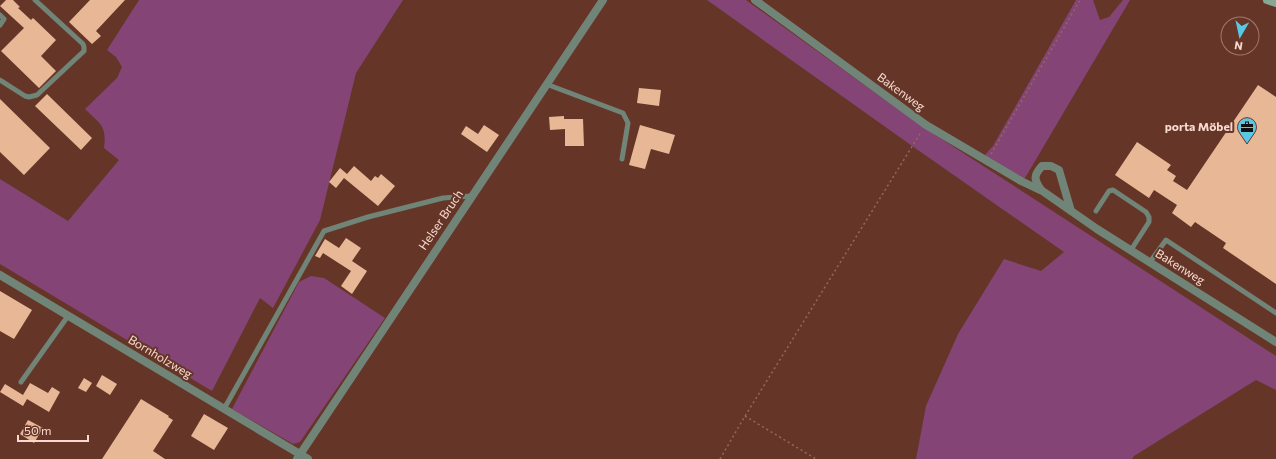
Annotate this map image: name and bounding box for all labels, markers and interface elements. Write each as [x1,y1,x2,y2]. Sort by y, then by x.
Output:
north arrow [1220,16,1260,56]
text: N [1233,39,1243,53]
street label: Bakenweg [875,69,929,113]
office icon: porta Möbel [1236,116,1258,144]
place label: porta Möbel [1165,119,1233,133]
street label: Helser Bruch [415,187,465,252]
street label: Bakenweg [1153,245,1208,287]
street label: Bornholzweg [126,332,195,381]
scale bar [18,417,88,443]
text: 50 m [24,423,52,437]

